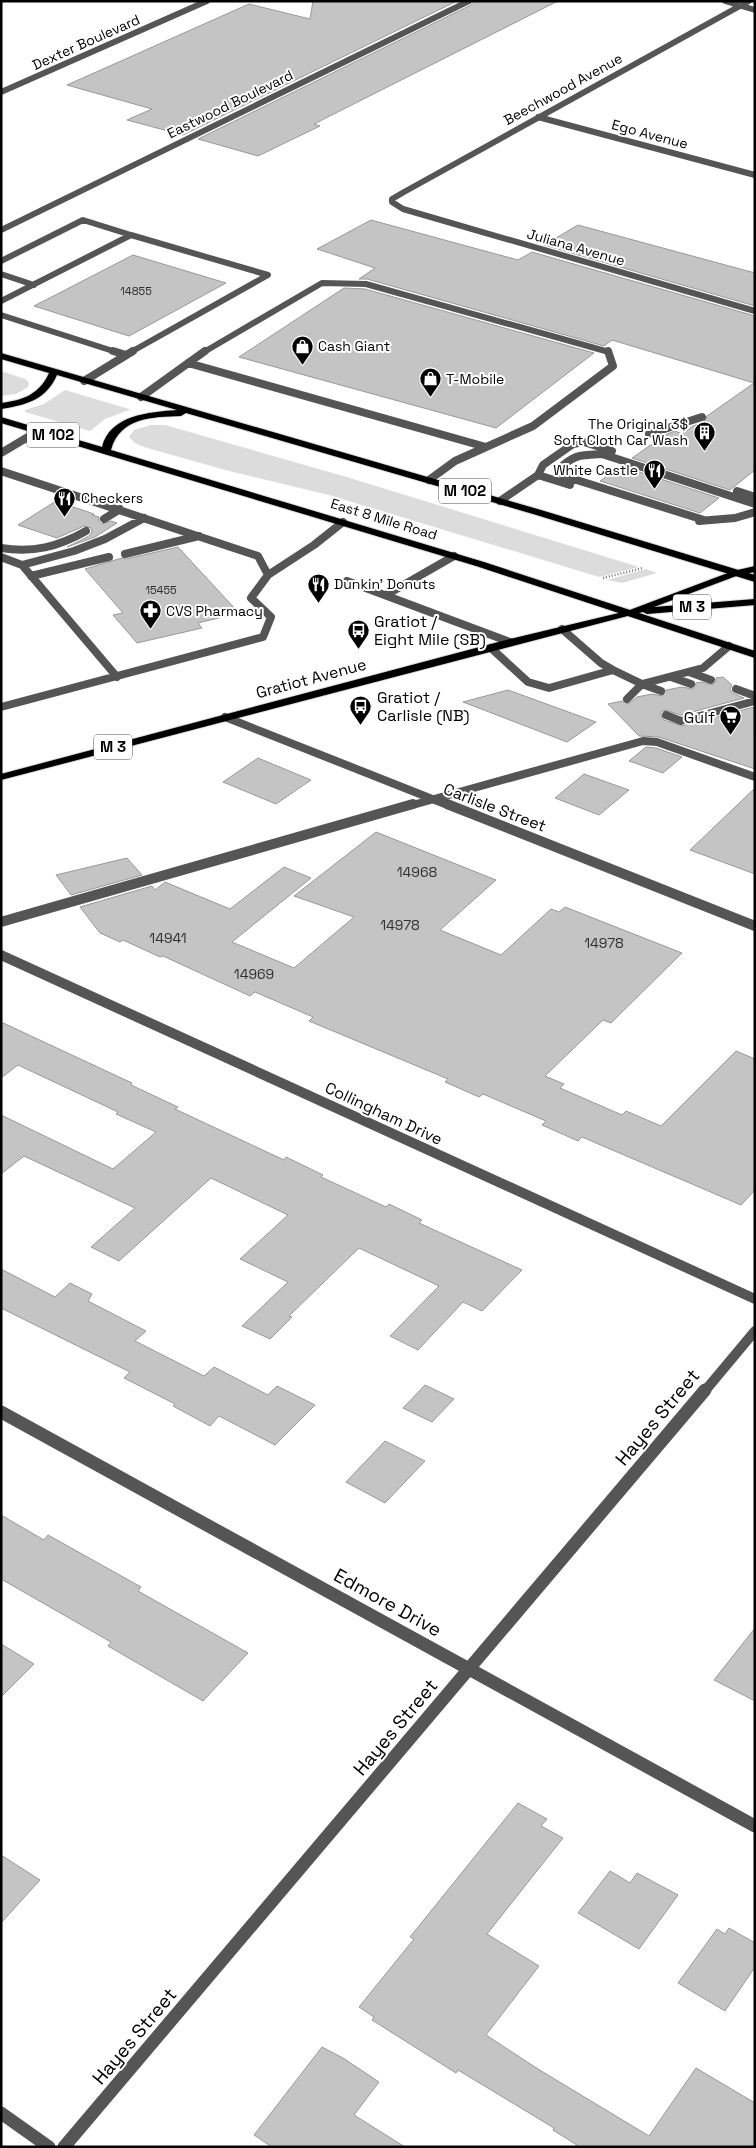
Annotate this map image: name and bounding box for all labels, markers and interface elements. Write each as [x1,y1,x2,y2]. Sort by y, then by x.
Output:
street label: Dexter Boulevard [29,10,143,74]
street label: Beechwood Avenue [500,49,626,129]
street label: Eastwood Boulevard [164,66,296,142]
street label: Ego Avenue [610,115,690,153]
street label: Juliana Avenue [525,224,627,270]
house number: 14855 [120,284,152,298]
shop icon: Cash Giant [290,334,314,365]
place label: Cash Giant [318,337,390,355]
shop icon: T-Mobile [418,367,442,398]
place label: T-Mobile [446,370,504,388]
place label: The Original 3$ Soft Cloth Car Wash [554,415,688,449]
building icon: The Original 3$ Soft Cloth Car Wash [692,420,716,451]
road number: M 102 [27,422,79,448]
restaurant icon: White Castle [642,458,666,489]
place label: White Castle [553,461,638,479]
road number: M 102 [439,478,491,504]
restaurant icon: Checkers [53,486,77,517]
place label: Checkers [81,489,143,507]
street label: East 8 Mile Road [328,494,440,544]
restaurant icon: Dunkin' Donuts [306,572,330,603]
place label: Dunkin' Donuts [334,575,435,593]
house number: 15455 [145,583,177,597]
road number: M 3 [673,594,711,620]
pharmacy icon: CVS Pharmacy [138,599,162,630]
place label: CVS Pharmacy [166,602,263,620]
place label: Gratiot / Eight Mile (SB) [374,611,486,650]
bus stop icon: Gratiot / Eight Mile (SB) [346,618,370,649]
street label: Gratiot Avenue [254,654,369,703]
place label: Gratiot / Carlisle (NB) [377,687,470,726]
bus stop icon: Gratiot / Carlisle (NB) [349,694,373,725]
supermarket icon: Gulf [719,705,743,736]
place label: Gulf [684,707,715,728]
road number: M 3 [94,734,132,760]
street label: Carlisle Street [441,778,549,837]
house number: 14968 [397,863,438,881]
house number: 14978 [380,916,420,934]
house number: 14941 [149,929,187,947]
house number: 14978 [584,934,624,952]
house number: 14969 [234,965,274,983]
street label: Collingham Drive [322,1077,446,1150]
street label: Hayes Street [610,1364,705,1471]
street label: Edmore Drive [329,1563,446,1642]
street label: Hayes Street [348,1674,443,1781]
street label: Hayes Street [87,1983,182,2090]

